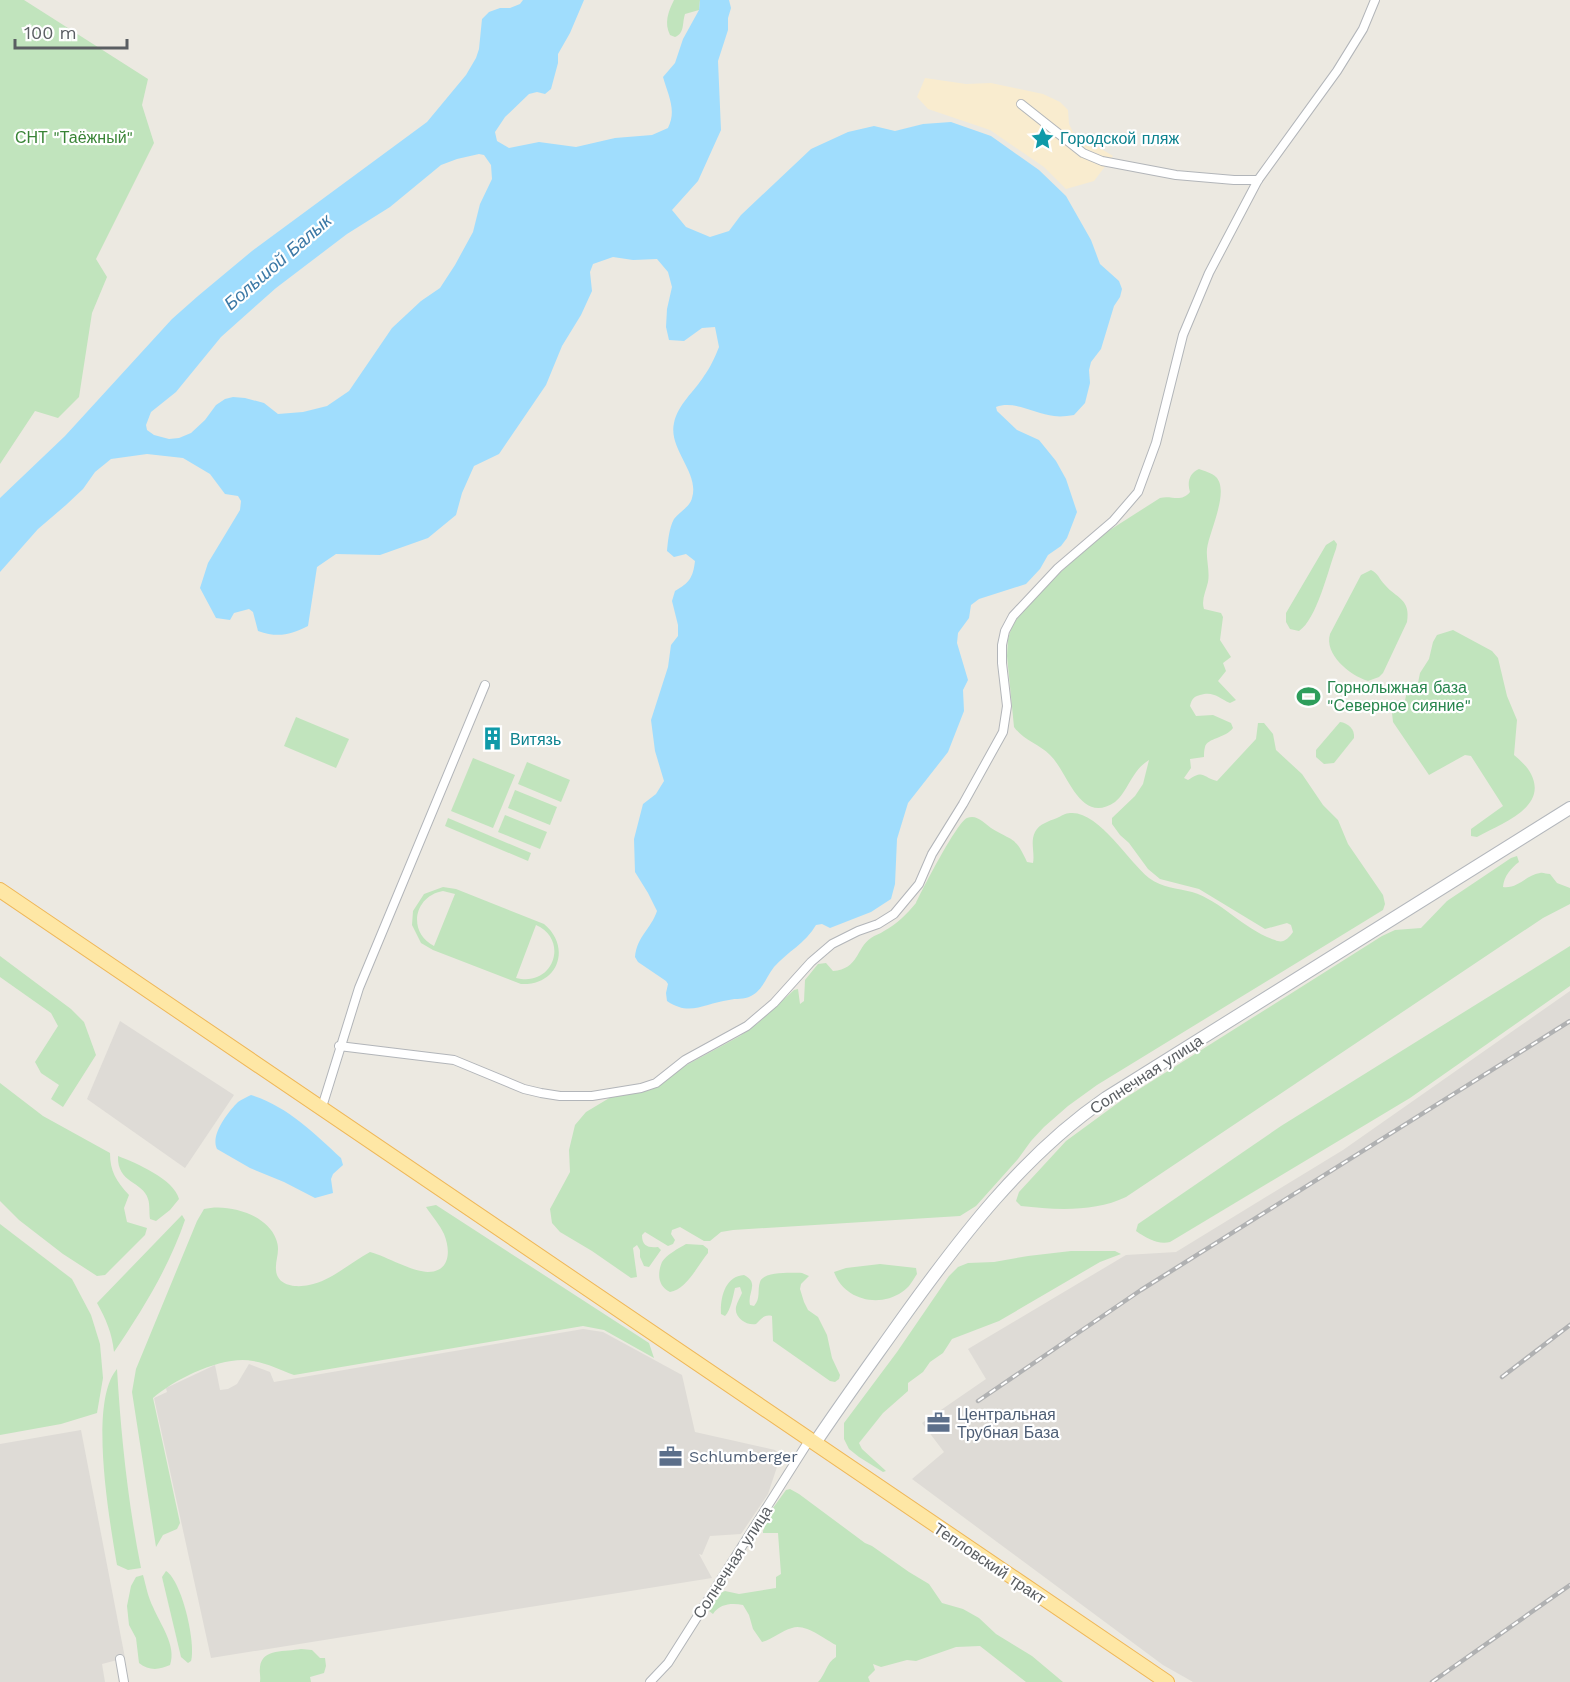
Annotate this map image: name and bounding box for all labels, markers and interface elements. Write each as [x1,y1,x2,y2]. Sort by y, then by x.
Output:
scale bar [15,12,128,50]
text: 100 m [24,22,77,43]
place icon: Городской пляж [1029,125,1055,151]
park label: СНТ "Таёжный" [15,128,133,147]
place label: Городской пляж [1060,129,1179,148]
water label: Большой Балык [220,208,337,314]
place label: Горнолыжная база "Северное сияние" [1327,678,1471,715]
sports icon: Горнолыжная база "Северное сияние" [1296,683,1322,709]
building icon: Витязь [479,726,505,752]
place label: Витязь [510,730,561,749]
street label: Солнечная улица [1086,1031,1206,1118]
place label: Центральная Трубная База [957,1405,1059,1442]
office icon: Центральная Трубная База [926,1410,952,1436]
office icon: Schlumberger [658,1443,684,1469]
place label: Schlumberger [689,1447,798,1466]
street label: Солнечная улица [689,1502,776,1622]
street label: Тепловский тракт [930,1519,1050,1608]

